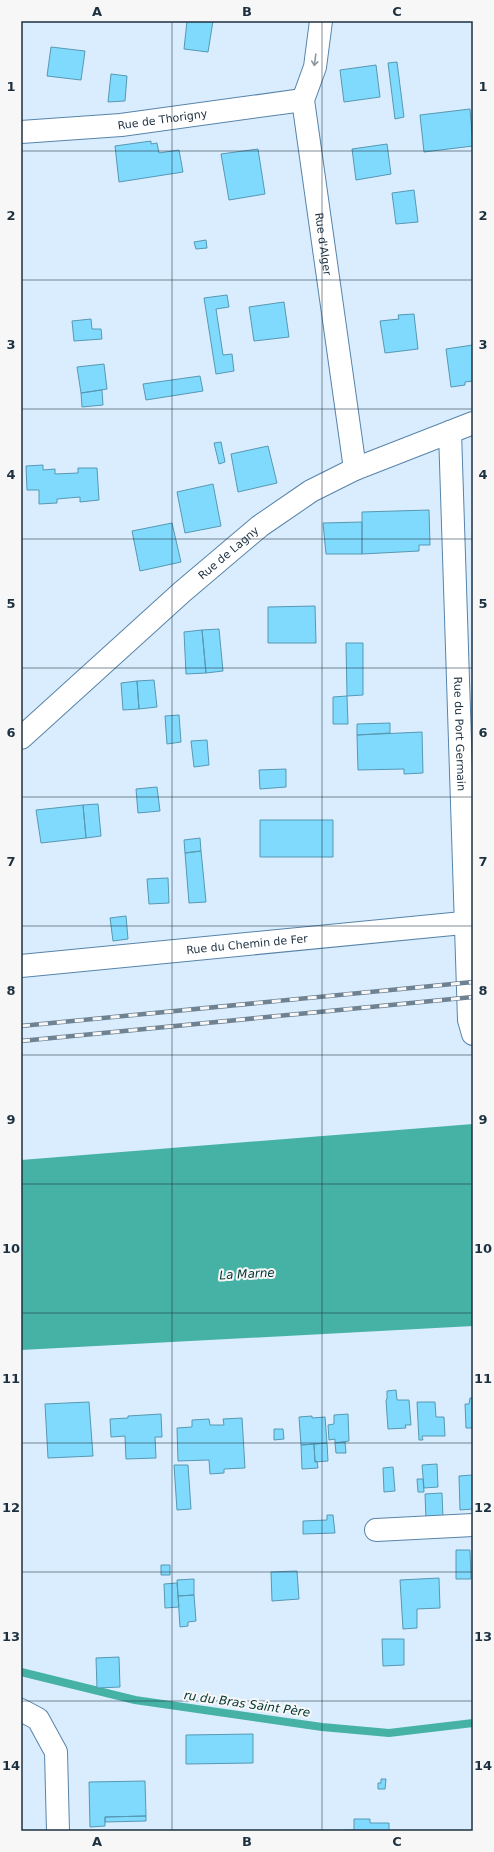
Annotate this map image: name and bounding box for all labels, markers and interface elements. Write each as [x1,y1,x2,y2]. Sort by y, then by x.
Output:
text: A [92,4,102,19]
text: B [242,4,252,19]
text: C [392,4,402,19]
one-way arrow [312,53,319,66]
text: 1 [6,79,16,94]
text: 1 [478,79,488,94]
street label: Rue de Thorigny [117,107,208,132]
text: 2 [6,208,16,223]
text: 2 [478,208,488,223]
street label: Rue d'Alger [312,212,334,277]
text: 3 [6,337,16,352]
text: 3 [478,337,488,352]
text: 4 [6,467,16,482]
text: 4 [478,467,488,482]
street label: Rue de Lagny [195,523,262,582]
text: 5 [6,596,16,611]
text: 5 [478,596,488,611]
street label: Rue du Port Germain [451,676,468,791]
text: 6 [6,725,16,740]
text: 6 [478,725,488,740]
text: 7 [6,854,16,869]
text: 7 [478,854,488,869]
street label: Rue du Chemin de Fer [186,932,309,956]
text: 8 [6,983,16,998]
text: 8 [478,983,488,998]
text: 9 [6,1112,16,1127]
text: 9 [478,1112,488,1127]
text: 10 [2,1241,20,1256]
text: 10 [474,1241,492,1256]
water label: La Marne [219,1266,275,1282]
text: 11 [2,1371,20,1386]
text: 11 [474,1371,492,1386]
text: 12 [2,1500,20,1515]
text: 12 [474,1500,492,1515]
text: 13 [2,1629,20,1644]
text: 13 [474,1629,492,1644]
water label: ru du Bras Saint Père [183,1688,311,1720]
text: 14 [2,1758,20,1773]
text: 14 [474,1758,492,1773]
text: A [92,1834,102,1849]
text: B [242,1834,252,1849]
text: C [392,1834,402,1849]

